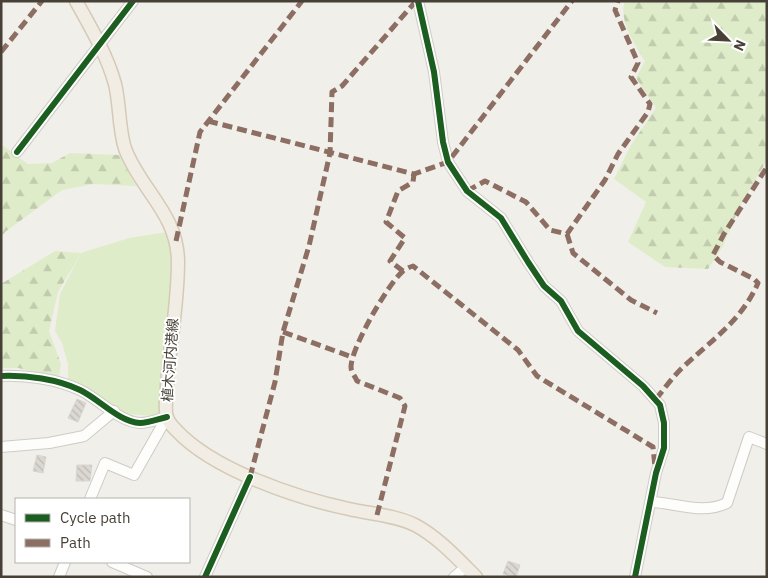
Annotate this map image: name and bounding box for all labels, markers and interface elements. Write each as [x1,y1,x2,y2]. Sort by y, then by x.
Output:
north arrow [703,15,753,65]
text: N [730,37,750,54]
street label: 植木河内港線 [158,317,182,403]
legend [15,498,190,563]
text: Cycle path [60,508,131,527]
text: Path [60,533,91,552]

